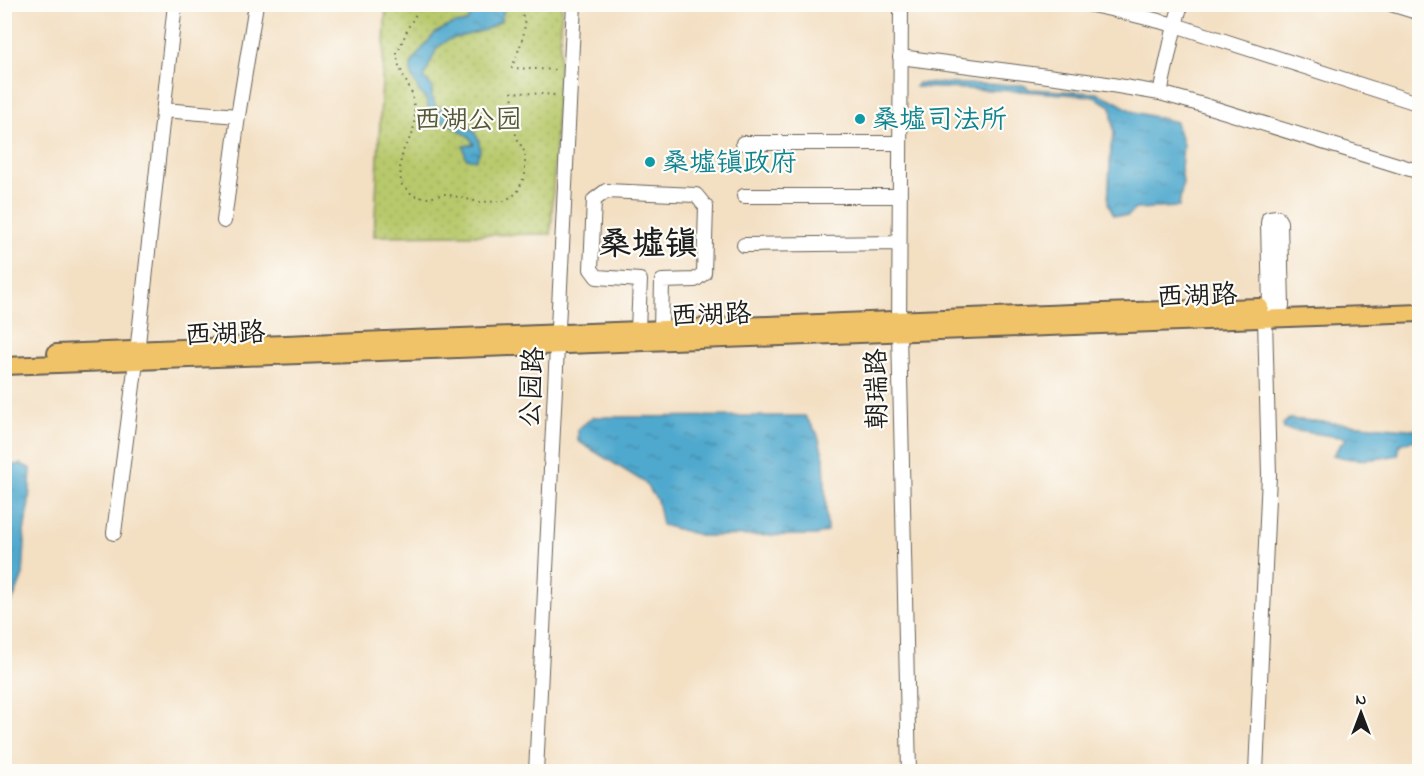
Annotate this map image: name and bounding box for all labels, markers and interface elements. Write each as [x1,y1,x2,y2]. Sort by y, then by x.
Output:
park label: 西湖公园 [414,102,522,141]
place label: 桑墟司法所 [872,102,1007,141]
marker: 桑墟司法所 [853,112,867,126]
place label: 桑墟镇政府 [662,145,797,184]
marker: 桑墟镇政府 [643,155,657,169]
district label: 桑墟镇 [599,222,698,270]
street label: 西湖路 [1156,277,1238,318]
street label: 西湖路 [670,296,752,337]
street label: 西湖路 [184,315,266,356]
street label: 公园路 [512,346,555,429]
street label: 朝瑞路 [858,348,899,430]
north arrow [1331,683,1391,743]
text: N [1356,688,1367,712]

